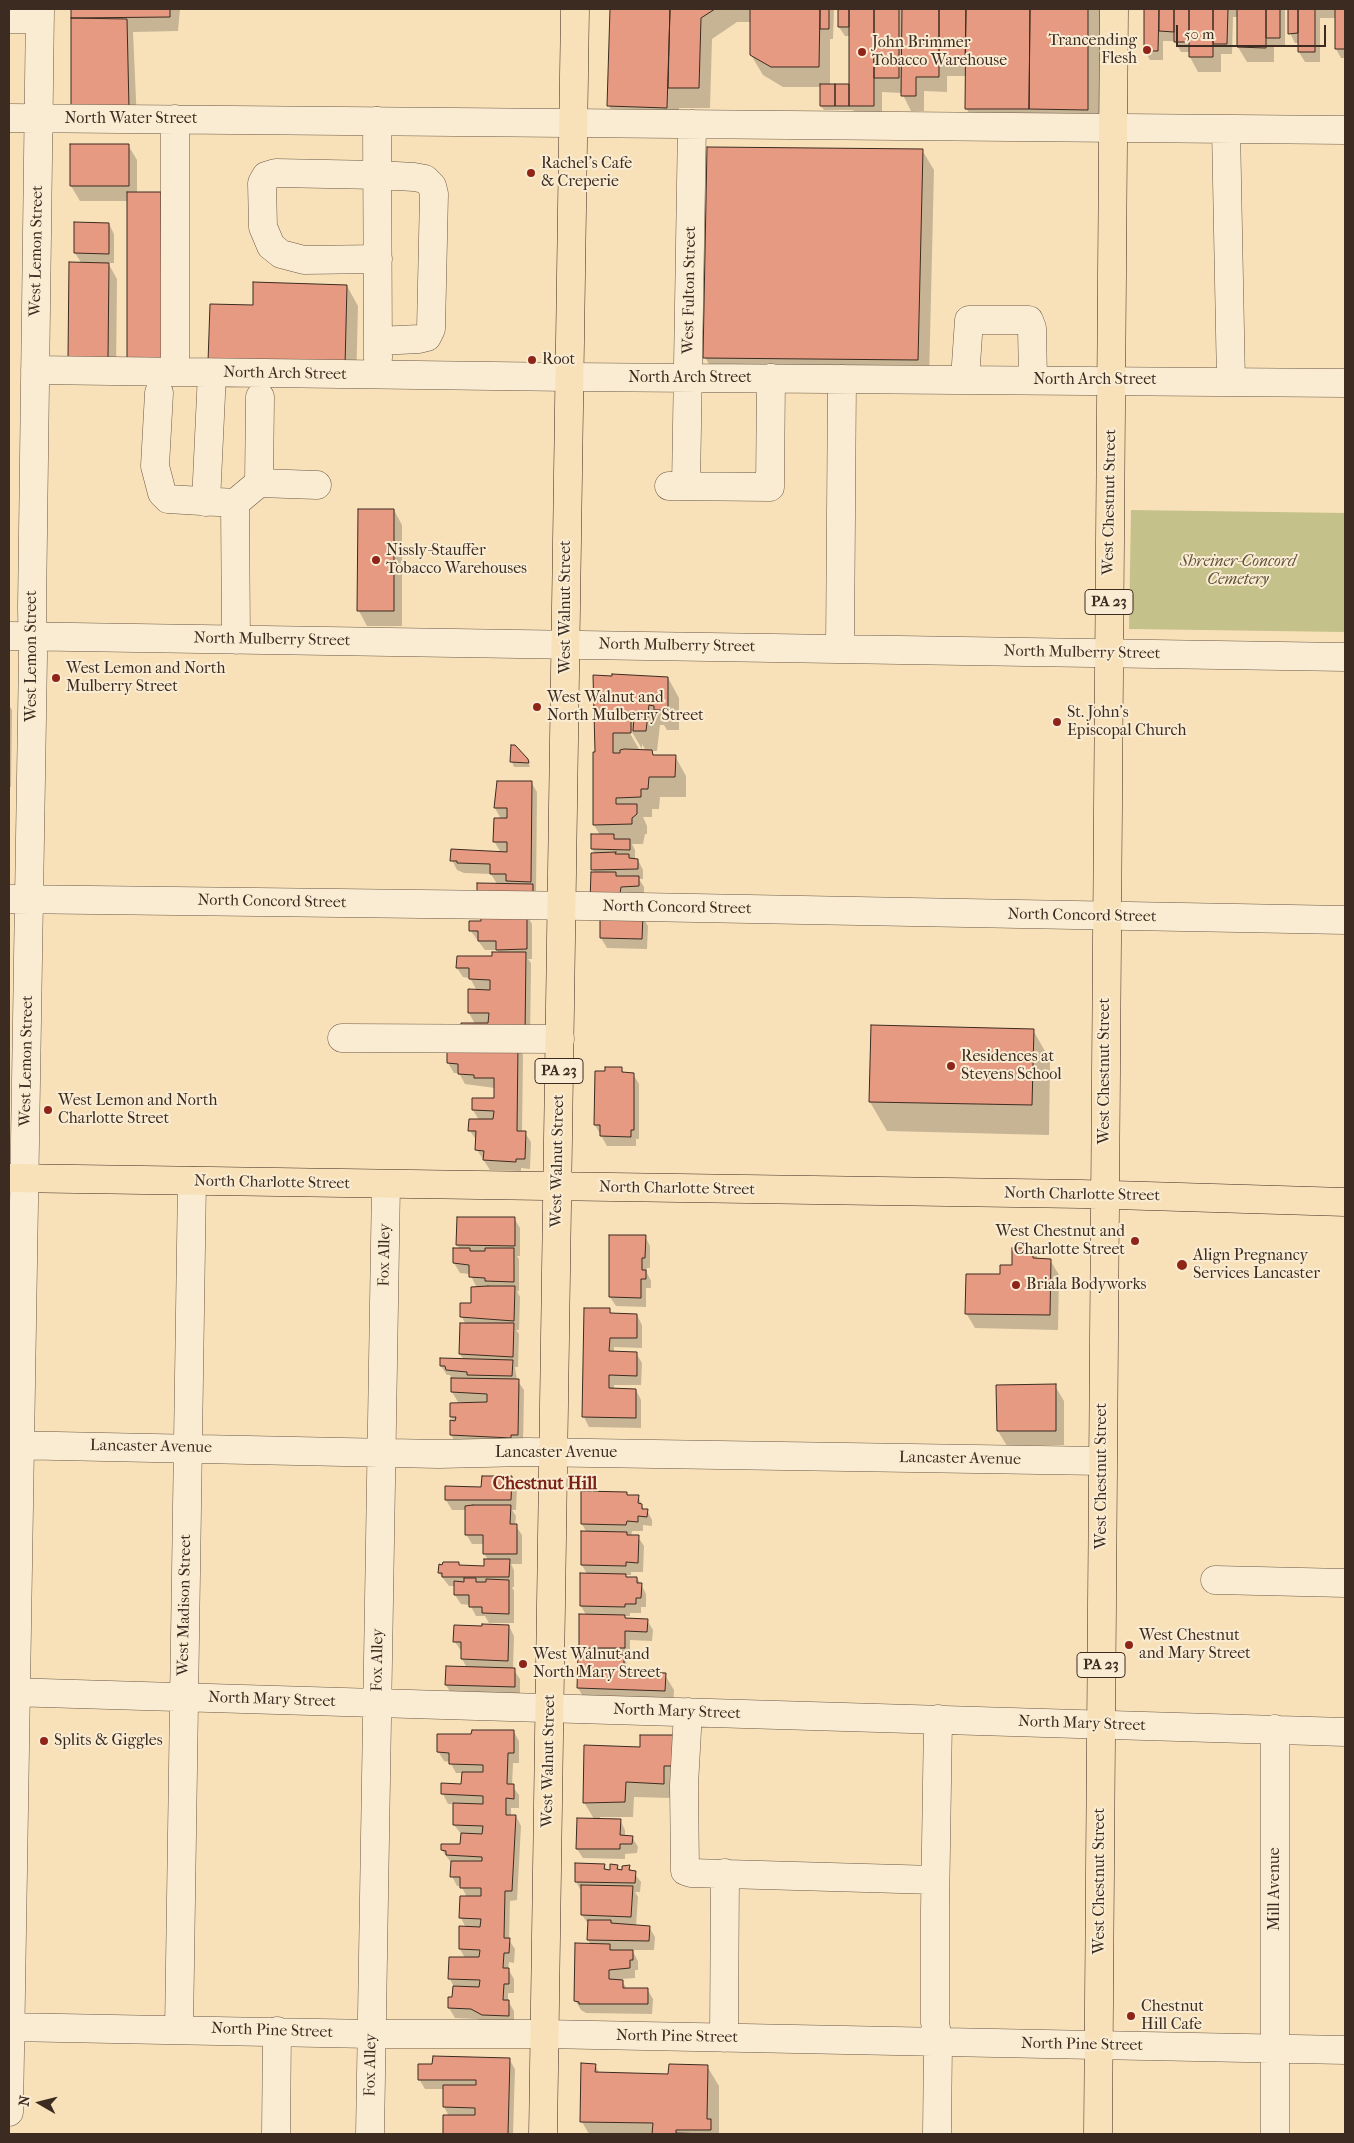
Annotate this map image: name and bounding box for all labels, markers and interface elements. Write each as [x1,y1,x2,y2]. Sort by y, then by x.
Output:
scale bar [1179,15,1329,47]
text: 50 m [1184,25,1214,43]
place label: Trancending Flesh [1048,31,1137,69]
place label: John Brimmer Tobacco Warehouse [872,33,1007,71]
marker: Trancending Flesh [1141,44,1153,56]
marker: John Brimmer Tobacco Warehouse [856,46,868,58]
street label: North Water Street [65,109,197,129]
place label: Rachel's Cafe & Creperie [541,154,632,192]
marker: Rachel's Cafe & Creperie [525,167,537,179]
street label: West Lemon Street [26,185,48,317]
street label: West Fulton Street [679,226,701,354]
place label: Root [542,350,575,370]
marker: Root [526,354,538,366]
street label: North Arch Street [223,363,347,385]
street label: North Arch Street [628,368,752,388]
street label: North Arch Street [1033,370,1157,390]
street label: West Chestnut Street [1099,429,1121,575]
street label: West Walnut Street [556,540,576,674]
place label: Nissly-Stauffer Tobacco Warehouses [386,541,527,579]
park label: Shreiner-Concord Cemetery [1180,552,1296,590]
marker: Nissly-Stauffer Tobacco Warehouses [370,554,382,566]
street label: West Lemon Street [22,590,42,722]
road number: PA 23 [1085,590,1133,614]
street label: North Mulberry Street [193,629,351,651]
street label: North Mulberry Street [598,635,756,657]
street label: North Mulberry Street [1003,642,1161,664]
place label: West Lemon and North Mulberry Street [66,659,225,697]
marker: West Lemon and North Mulberry Street [50,672,62,684]
place label: West Walnut and North Mulberry Street [547,688,704,726]
marker: West Walnut and North Mulberry Street [531,701,543,713]
place label: St. John's Episcopal Church [1067,703,1186,741]
marker: St. John's Episcopal Church [1051,716,1063,728]
street label: North Concord Street [197,891,347,913]
street label: North Concord Street [602,897,752,919]
street label: North Concord Street [1007,905,1157,927]
street label: West Lemon Street [16,995,38,1127]
street label: West Chestnut Street [1095,998,1115,1144]
place label: Residences at Stevens School [961,1047,1062,1085]
road number: PA 23 [535,1058,583,1084]
marker: Residences at Stevens School [945,1060,957,1072]
place label: West Lemon and North Charlotte Street [58,1091,217,1129]
street label: West Walnut Street [547,1094,569,1228]
marker: West Lemon and North Charlotte Street [42,1104,54,1116]
street label: North Charlotte Street [194,1172,350,1194]
street label: North Charlotte Street [599,1178,755,1200]
street label: North Charlotte Street [1004,1184,1160,1206]
place label: West Chestnut and Charlotte Street [996,1222,1125,1260]
street label: Fox Alley [375,1223,395,1287]
marker: West Chestnut and Charlotte Street [1129,1235,1141,1247]
place label: Align Pregnancy Services Lancaster [1193,1246,1320,1284]
marker: Align Pregnancy Services Lancaster [1175,1258,1189,1272]
place label: Briala Bodyworks [1026,1275,1146,1295]
marker: Briala Bodyworks [1010,1279,1022,1291]
street label: West Chestnut Street [1092,1403,1112,1549]
street label: Lancaster Avenue [90,1436,212,1458]
street label: Lancaster Avenue [495,1443,617,1463]
street label: Lancaster Avenue [899,1448,1021,1470]
district label: Chestnut Hill [493,1474,597,1496]
street label: West Madison Street [174,1534,196,1676]
place label: West Chestnut and Mary Street [1139,1626,1251,1664]
street label: Fox Alley [368,1628,388,1692]
marker: West Chestnut and Mary Street [1123,1639,1135,1651]
place label: West Walnut and North Mary Street [533,1645,661,1683]
road number: PA 23 [1077,1652,1125,1678]
marker: West Walnut and North Mary Street [517,1658,529,1670]
street label: North Mary Street [208,1688,336,1712]
street label: West Walnut Street [538,1694,560,1828]
street label: North Mary Street [613,1700,741,1724]
street label: North Mary Street [1018,1712,1146,1736]
place label: Splits & Giggles [54,1731,163,1751]
marker: Splits & Giggles [38,1735,50,1747]
street label: West Chestnut Street [1090,1808,1110,1954]
street label: Mill Avenue [1265,1847,1285,1931]
place label: Chestnut Hill Cafe [1141,1997,1204,2035]
marker: Chestnut Hill Cafe [1125,2010,1137,2022]
street label: North Pine Street [211,2019,333,2043]
street label: North Pine Street [616,2026,738,2048]
street label: Fox Alley [361,2033,381,2097]
street label: North Pine Street [1021,2034,1143,2056]
north arrow [15,2078,65,2128]
text: N [15,2094,34,2107]

